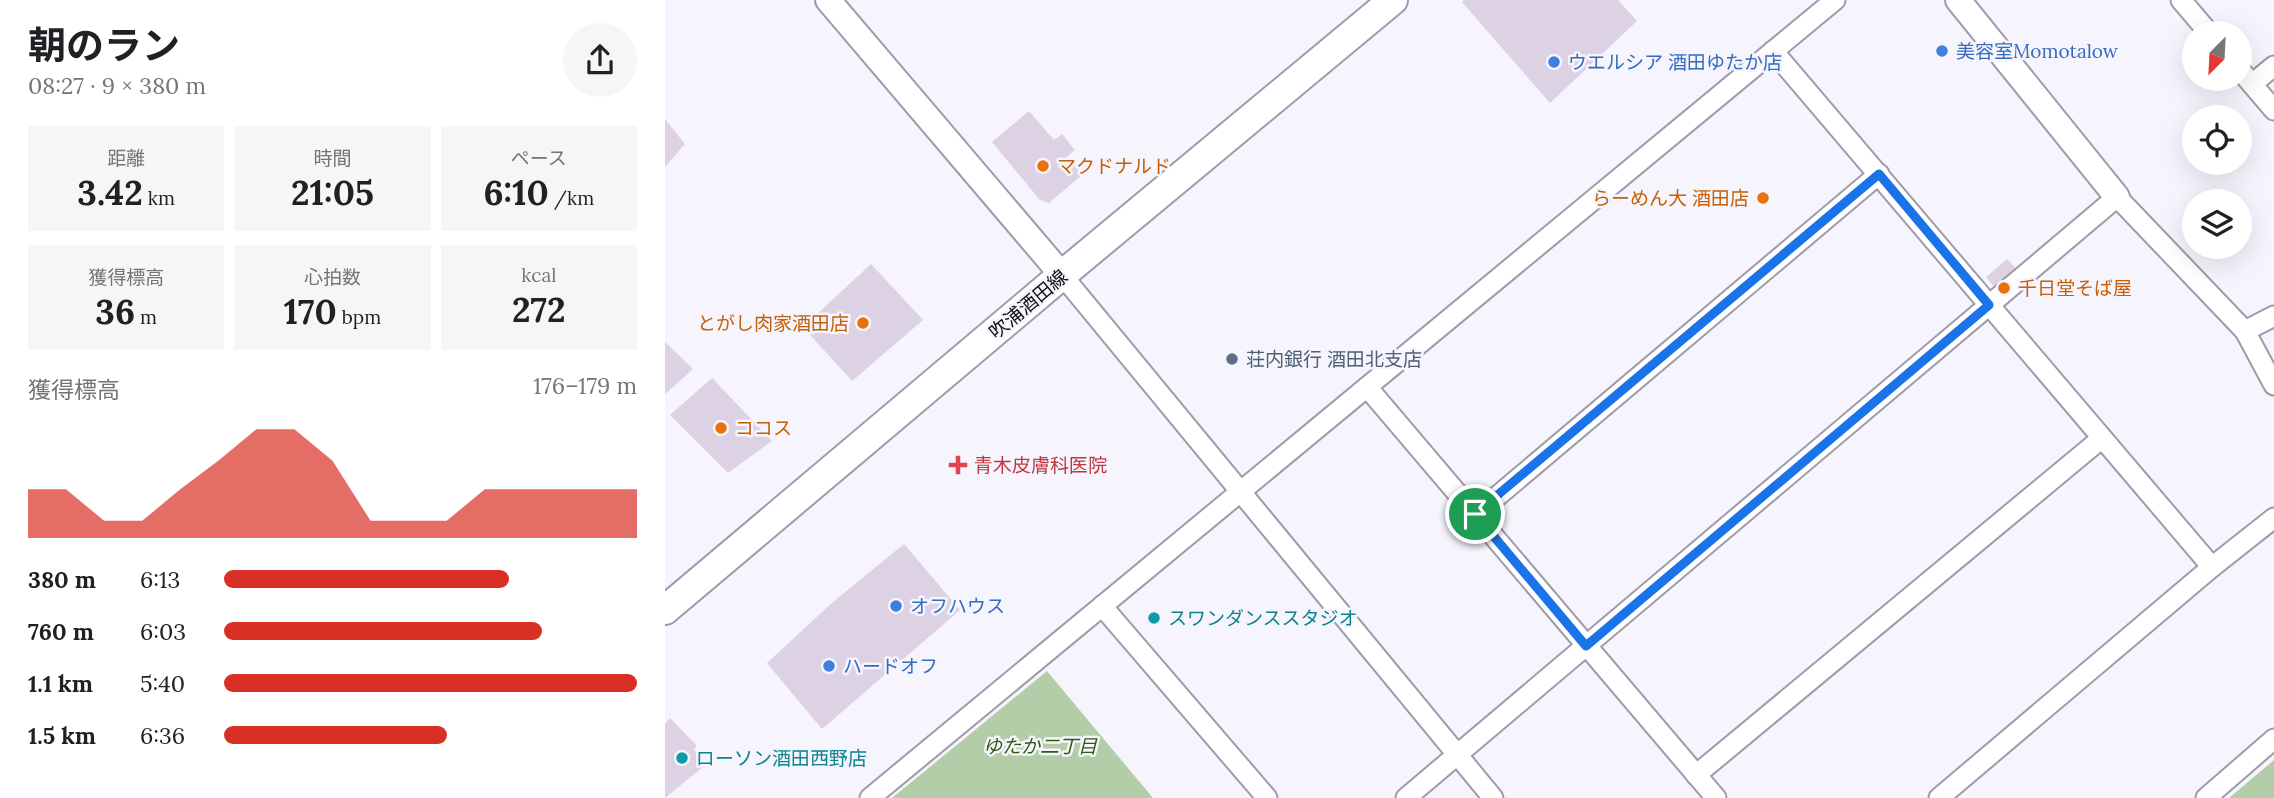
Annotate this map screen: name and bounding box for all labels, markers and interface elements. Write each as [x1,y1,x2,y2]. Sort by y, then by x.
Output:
text: 朝のラン [28,21,180,69]
north arrow [2182,21,2252,91]
map controls [2182,21,2252,259]
button: share [563,23,637,97]
place label: 美容室Momotalow [1956,39,2119,63]
marker: 美容室Momotalow [1934,43,1950,59]
place label: ウエルシア 酒田ゆたか店 [1568,50,1782,74]
marker: ウエルシア 酒田ゆたか店 [1546,54,1562,70]
text: 08:27 · 9 × 380 m [28,71,206,100]
button: locate [2182,105,2252,175]
text: 距離 [107,146,145,170]
text: 時間 [313,146,352,170]
text: ペース [511,146,567,170]
place label: マクドナルド [1057,154,1171,178]
marker: マクドナルド [1035,158,1051,174]
text: 3.42 [77,170,143,215]
text: 21:05 [291,170,374,215]
text: 6:10 [483,170,549,215]
text: km [143,186,175,210]
text: /km [549,186,594,210]
place label: らーめん大 酒田店 [1592,186,1749,210]
button: layers [2182,189,2252,259]
marker: らーめん大 酒田店 [1755,190,1771,206]
text: kcal [521,263,556,287]
street label: 吹浦酒田線 [984,264,1072,344]
text: 獲得標高 [88,265,164,289]
text: 心拍数 [304,265,361,289]
place label: 千日堂そば屋 [2018,276,2132,300]
marker: 千日堂そば屋 [1996,280,2012,296]
text: 272 [512,287,566,332]
text: 36 [95,289,135,334]
text: 170 [284,289,337,334]
text: m [135,305,157,329]
text: bpm [337,305,381,329]
place label: とがし肉家酒田店 [697,311,849,335]
marker: とがし肉家酒田店 [855,315,871,331]
place label: 荘内銀行 酒田北支店 [1246,347,1422,371]
marker: 荘内銀行 酒田北支店 [1224,351,1240,367]
text: 176–179 m [533,371,637,400]
text: 獲得標高 [28,375,120,404]
place label: ココス [735,416,792,440]
marker: ココス [713,420,729,436]
place label: 青木皮膚科医院 [974,453,1107,477]
marker: 青木皮膚科医院 [948,455,968,475]
pin [1445,484,1505,544]
icon: arrive [1456,495,1494,533]
text: 380 m [28,565,96,594]
text: 6:13 [140,565,180,594]
place label: オフハウス [910,594,1005,618]
marker: オフハウス [888,598,904,614]
place label: スワンダンススタジオ [1168,606,1358,630]
marker: スワンダンススタジオ [1146,610,1162,626]
text: 760 m [28,617,94,646]
text: 6:03 [140,617,186,646]
place label: ハードオフ [843,654,938,678]
marker: ハードオフ [821,658,837,674]
text: 1.1 km [28,669,93,698]
text: 5:40 [140,669,185,698]
text: 1.5 km [28,721,96,750]
text: 6:36 [140,721,185,750]
park label: ゆたか二丁目 [983,734,1098,758]
place label: ローソン酒田西野店 [696,746,867,770]
marker: ローソン酒田西野店 [674,750,690,766]

